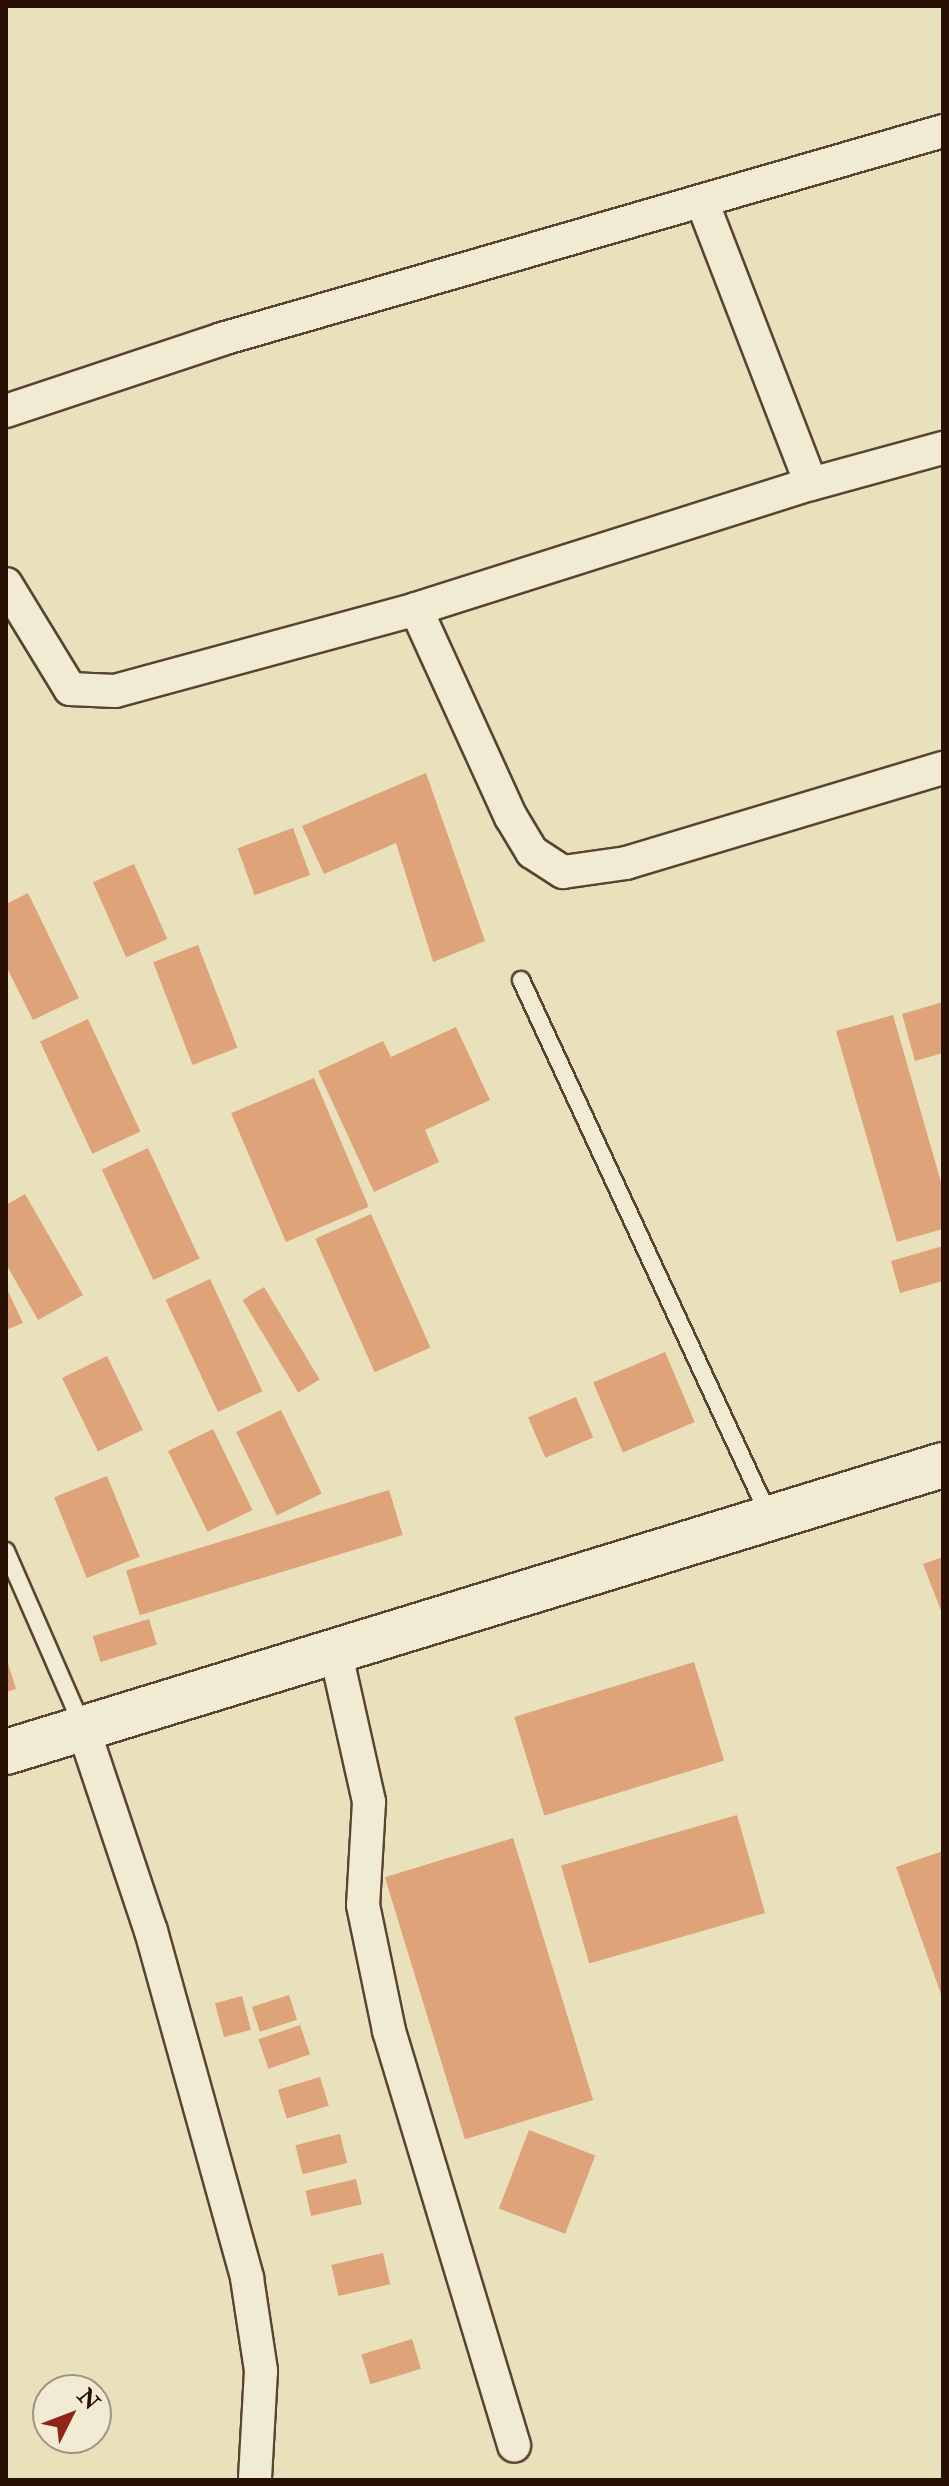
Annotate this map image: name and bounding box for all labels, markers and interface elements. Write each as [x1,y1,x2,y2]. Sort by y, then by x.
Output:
north arrow [32,2374,112,2454]
text: N [71,2383,105,2416]

